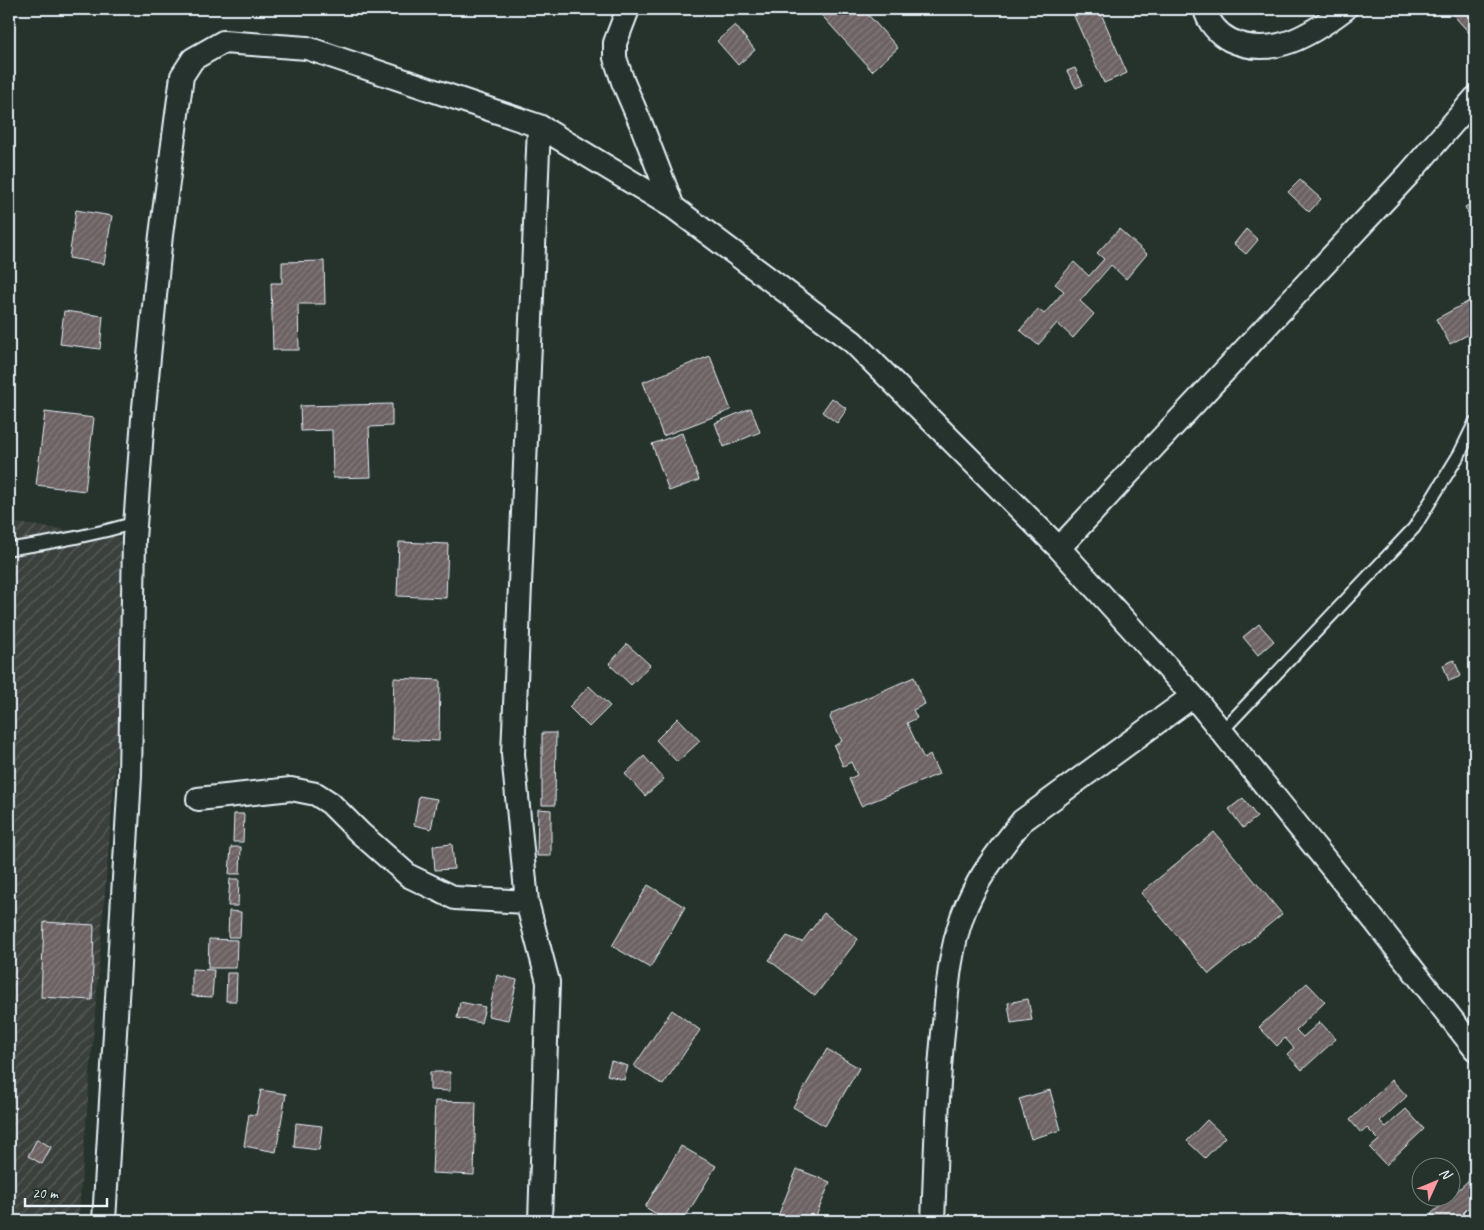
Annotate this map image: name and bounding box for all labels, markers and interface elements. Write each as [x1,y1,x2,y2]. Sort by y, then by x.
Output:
north arrow [1412,1158,1462,1208]
text: N [1436,1164,1456,1184]
scale bar [25,1175,108,1207]
text: 20 m [32,1184,59,1203]

